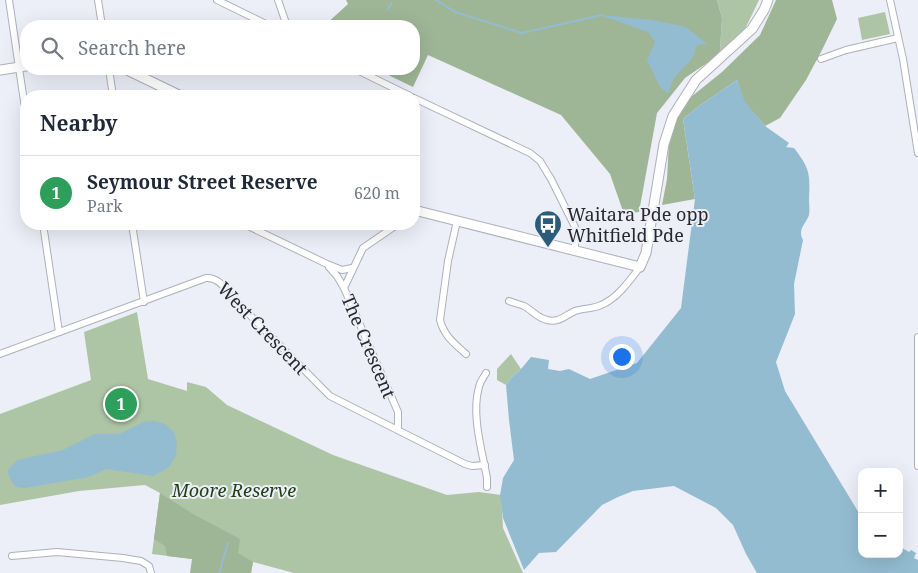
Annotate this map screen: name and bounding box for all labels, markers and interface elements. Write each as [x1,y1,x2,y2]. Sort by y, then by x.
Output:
search box [20,20,420,75]
icon: search [38,34,66,62]
text: Search here [78,35,186,61]
text: Nearby [40,109,118,137]
text: Seymour Street Reserve [87,169,318,195]
text: 1 [51,182,61,204]
text: 620 m [354,182,400,204]
text: Park [87,195,123,217]
place label: Waitara Pde opp Whitfield Pde [567,202,709,247]
bus stop icon: Waitara Pde opp Whitfield Pde [533,209,563,248]
street label: West Crescent [213,276,313,380]
street label: The Crescent [336,290,402,402]
your location [609,344,635,370]
pin: 1 [105,385,137,423]
map controls [858,468,903,558]
button: + [858,468,903,513]
park label: Moore Reserve [171,478,296,502]
button: − [858,513,903,558]

